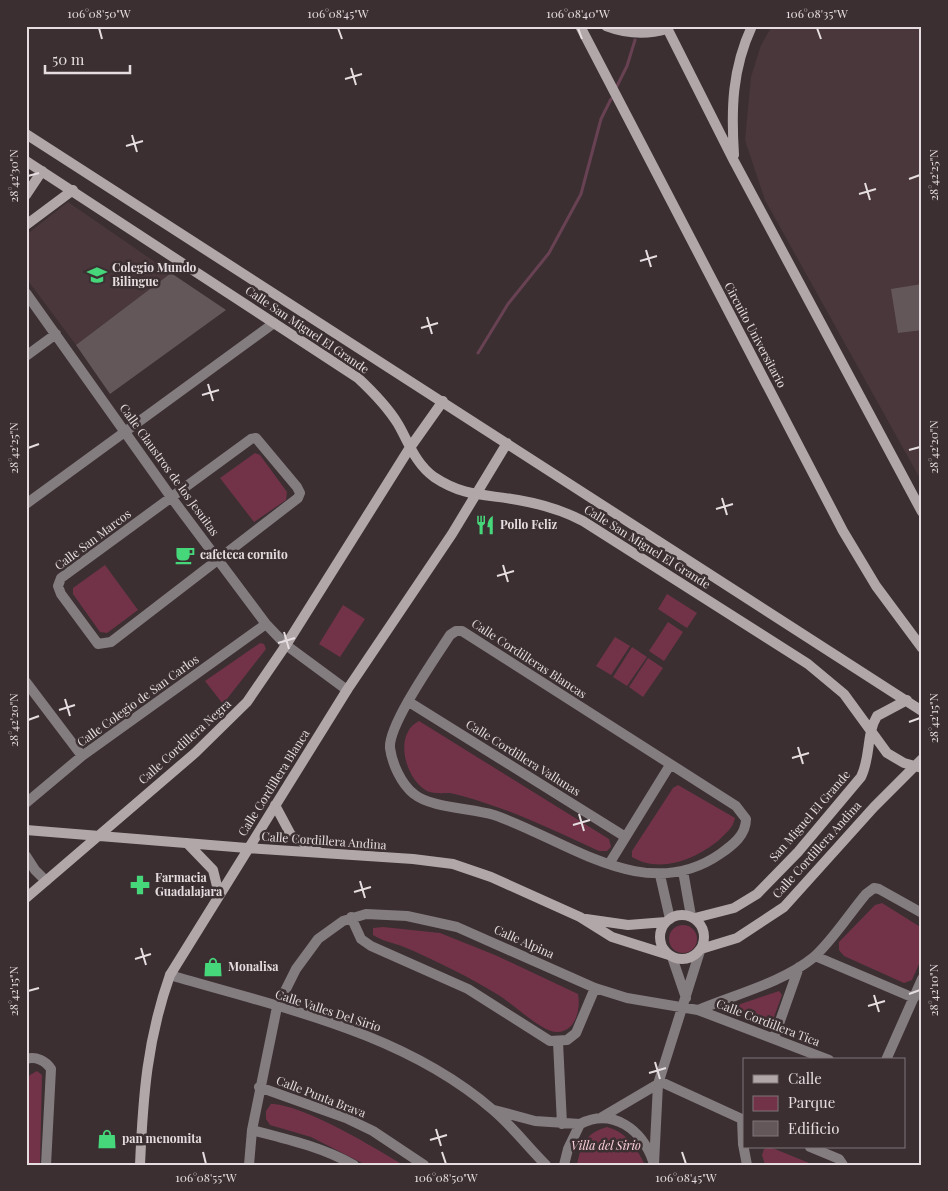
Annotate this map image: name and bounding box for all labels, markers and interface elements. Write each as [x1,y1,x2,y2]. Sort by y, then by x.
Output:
text: 106°08'50"W [67,5,131,21]
text: 106°08'45"W [307,5,369,21]
text: 106°08'40"W [546,5,610,21]
text: 106°08'35"W [786,5,848,21]
scale bar [45,42,130,74]
text: 50 m [52,49,85,69]
text: 28°42'30"N [5,149,21,203]
text: 28°42'25"N [925,149,941,201]
place label: Colegio Mundo Bilingue [112,259,197,289]
school or university icon: Colegio Mundo Bilingue [86,264,108,286]
street label: Circuito Universitario [721,279,791,390]
street label: Calle San Miguel El Grande [243,282,373,377]
street label: Calle Claustros de los Jesuitas [116,400,223,539]
text: 28°42'20"N [925,420,941,474]
text: 28°42'25"N [5,422,21,474]
street label: Calle San Miguel El Grande [581,501,714,592]
street label: Calle San Marcos [51,505,134,573]
restaurant icon: Pollo Feliz [474,514,496,536]
place label: Pollo Feliz [500,516,558,532]
cafe icon: cafeteca cornito [174,544,196,566]
place label: cafeteca cornito [200,546,288,562]
street label: Calle Cordilleras Blancas [469,615,590,701]
street label: Calle Colegio de San Carlos [73,651,201,750]
text: 28°42'15"N [925,692,941,743]
text: 28°42'20"N [5,693,21,747]
street label: Calle Cordillera Negra [135,695,234,787]
street label: Calle Cordillera Vallunas [463,715,584,799]
street label: Calle Cordillera Blanca [234,726,313,839]
street label: San Miguel El Grande [765,766,853,864]
street label: Calle Cordillera Andina [768,797,864,901]
street label: Calle Cordillera Andina [261,828,387,852]
place label: Farmacia Guadalajara [155,869,223,899]
pharmacy icon: Farmacia Guadalajara [129,874,151,896]
street label: Calle Alpina [492,921,557,961]
shop icon: Monalisa [202,956,224,978]
place label: Monalisa [228,958,279,974]
text: 28°42'10"N [925,963,941,1016]
text: 28°42'15"N [5,965,21,1016]
street label: Calle Valles Del Sirio [273,985,384,1035]
street label: Calle Cordillera Tica [714,995,823,1049]
legend [743,1058,906,1148]
text: Calle [788,1068,822,1088]
street label: Calle Punta Brava [274,1072,368,1121]
text: Parque [788,1092,835,1112]
text: Edificio [788,1118,839,1138]
shop icon: pan menomita [96,1128,118,1150]
place label: pan menomita [122,1130,202,1146]
park label: Villa del Sirio [571,1137,641,1153]
text: 106°08'55"W [175,1169,237,1185]
text: 106°08'50"W [414,1169,478,1185]
text: 106°08'45"W [655,1169,717,1185]

